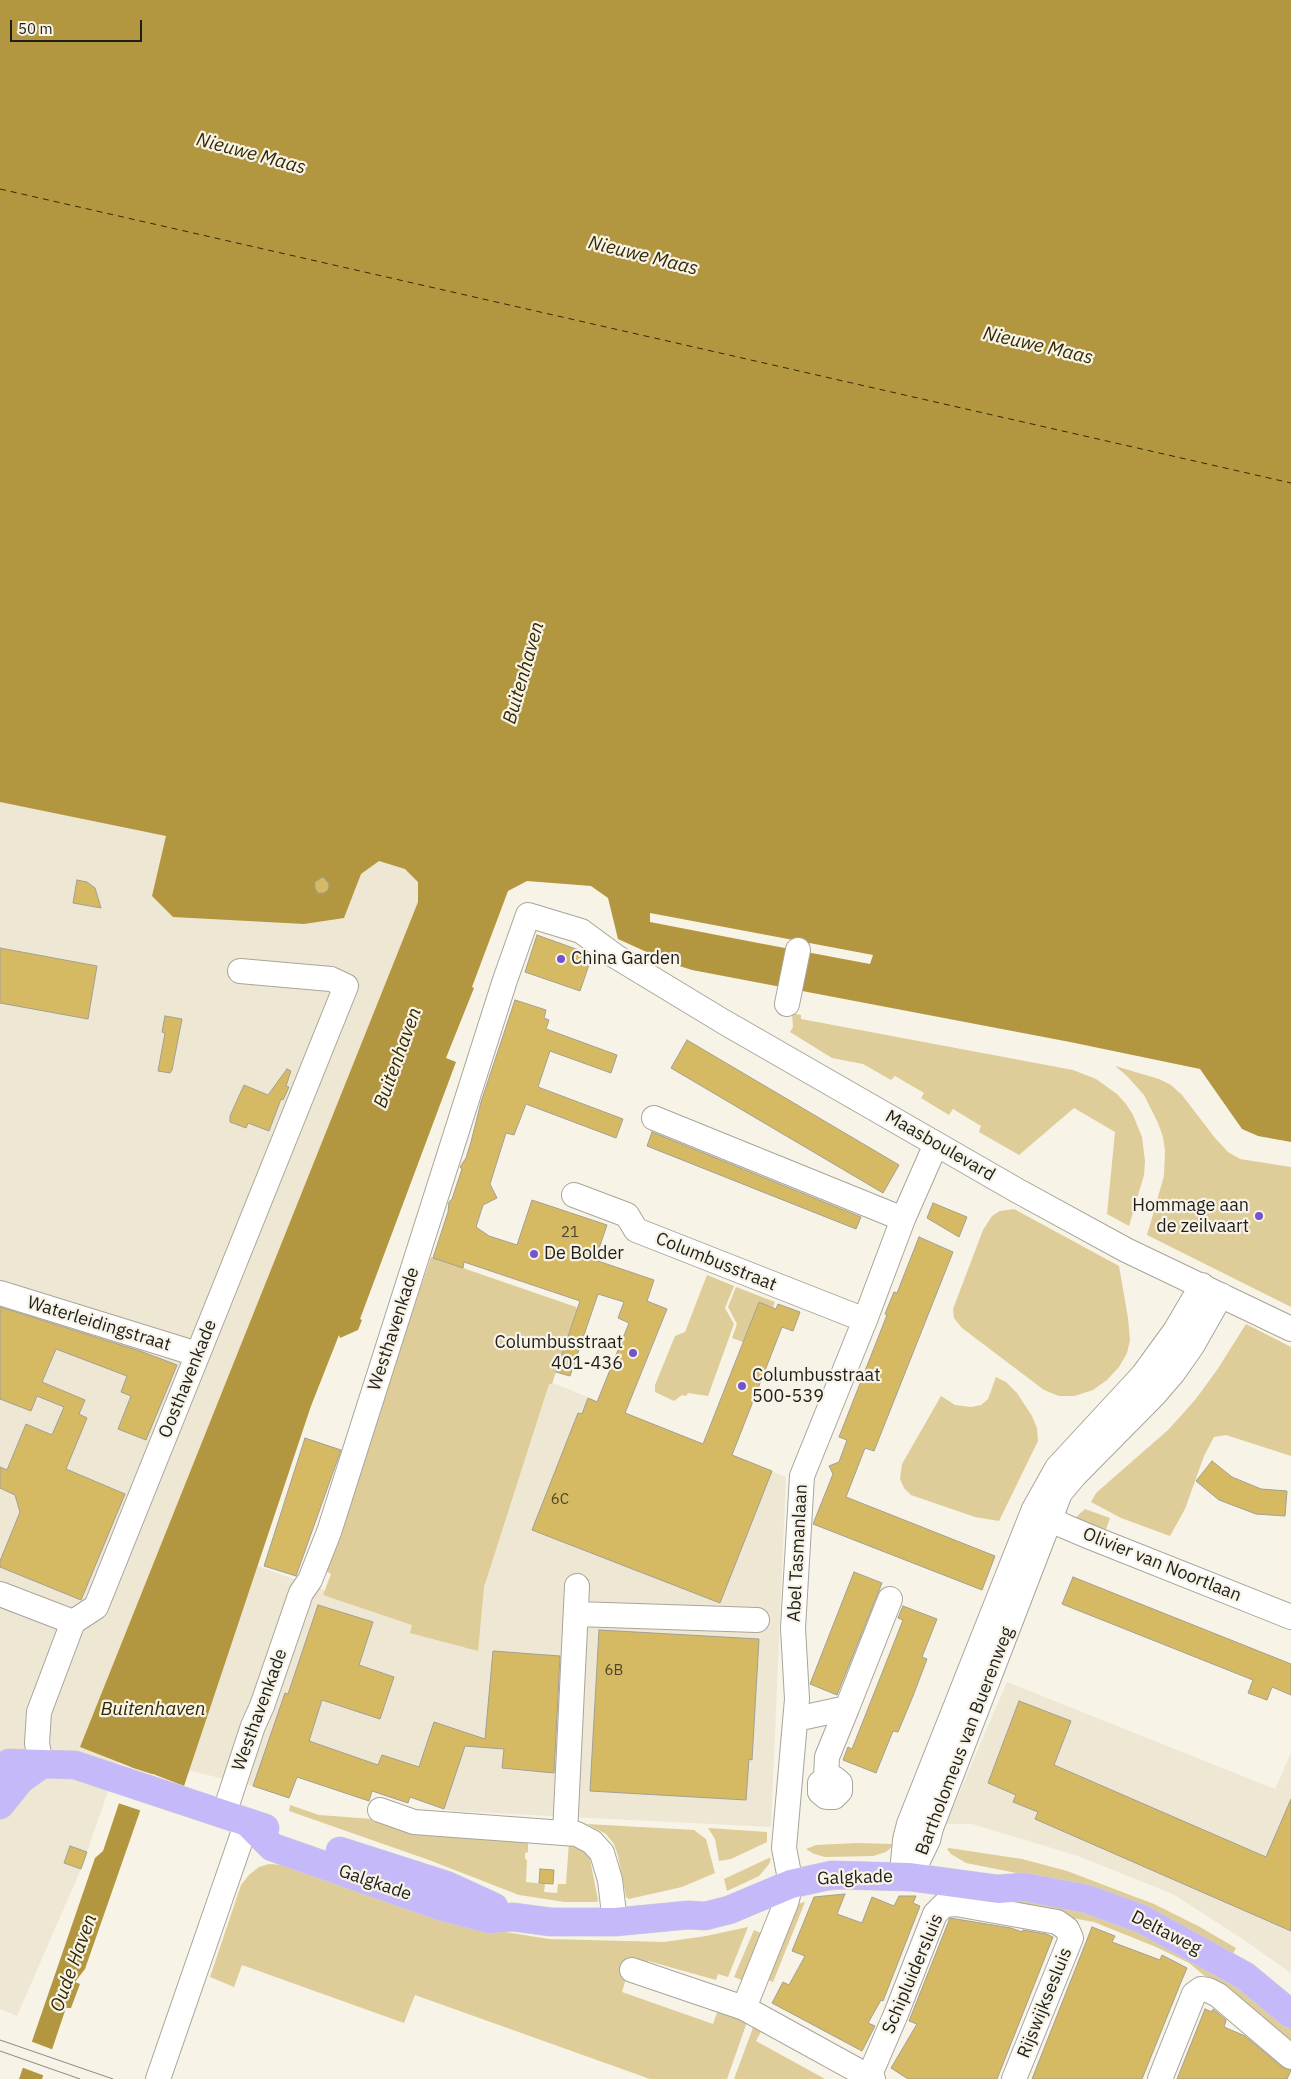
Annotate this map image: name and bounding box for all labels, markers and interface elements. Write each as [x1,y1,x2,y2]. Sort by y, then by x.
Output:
scale bar [12,10,145,42]
text: 50 m [18,19,53,38]
water label: Nieuwe Maas [194,128,308,180]
water label: Nieuwe Maas [586,231,700,281]
water label: Nieuwe Maas [981,322,1095,370]
water label: Buitenhaven [499,619,549,727]
place label: China Garden [571,948,680,970]
marker: China Garden [555,953,567,965]
water label: Buitenhaven [369,1005,427,1111]
street label: Maasboulevard [881,1106,999,1186]
place label: Hommage aan de zeilvaart [1132,1195,1249,1238]
marker: Hommage aan de zeilvaart [1253,1210,1265,1222]
house number: 21 [561,1224,579,1242]
street label: Columbusstraat [652,1228,780,1296]
place label: De Bolder [544,1243,624,1265]
marker: De Bolder [528,1248,540,1260]
street label: Westhavenkade [364,1265,424,1393]
street label: Waterleidingstraat [25,1292,173,1356]
street label: Oosthavenkade [154,1317,222,1441]
place label: Columbusstraat 401-436 [495,1332,623,1375]
marker: Columbusstraat 401-436 [627,1347,639,1359]
place label: Columbusstraat 500-539 [752,1365,880,1408]
marker: Columbusstraat 500-539 [736,1380,748,1392]
street label: Abel Tasmanlaan [784,1483,812,1623]
house number: 6C [551,1491,569,1509]
street label: Olivier van Noortlaan [1079,1523,1245,1607]
street label: Bartholomeus van Buerenweg [911,1624,1019,1858]
street label: Westhavenkade [228,1646,292,1774]
house number: 6B [605,1662,623,1680]
water label: Buitenhaven [100,1699,206,1721]
street label: Galgkade [336,1860,414,1906]
street label: Galgkade [817,1866,893,1890]
street label: Deltaweg [1127,1906,1205,1960]
water label: Oude Haven [46,1911,102,2015]
street label: Schipluidersluis [878,1911,948,2037]
street label: Rijswijksesluis [1013,1945,1077,2061]

